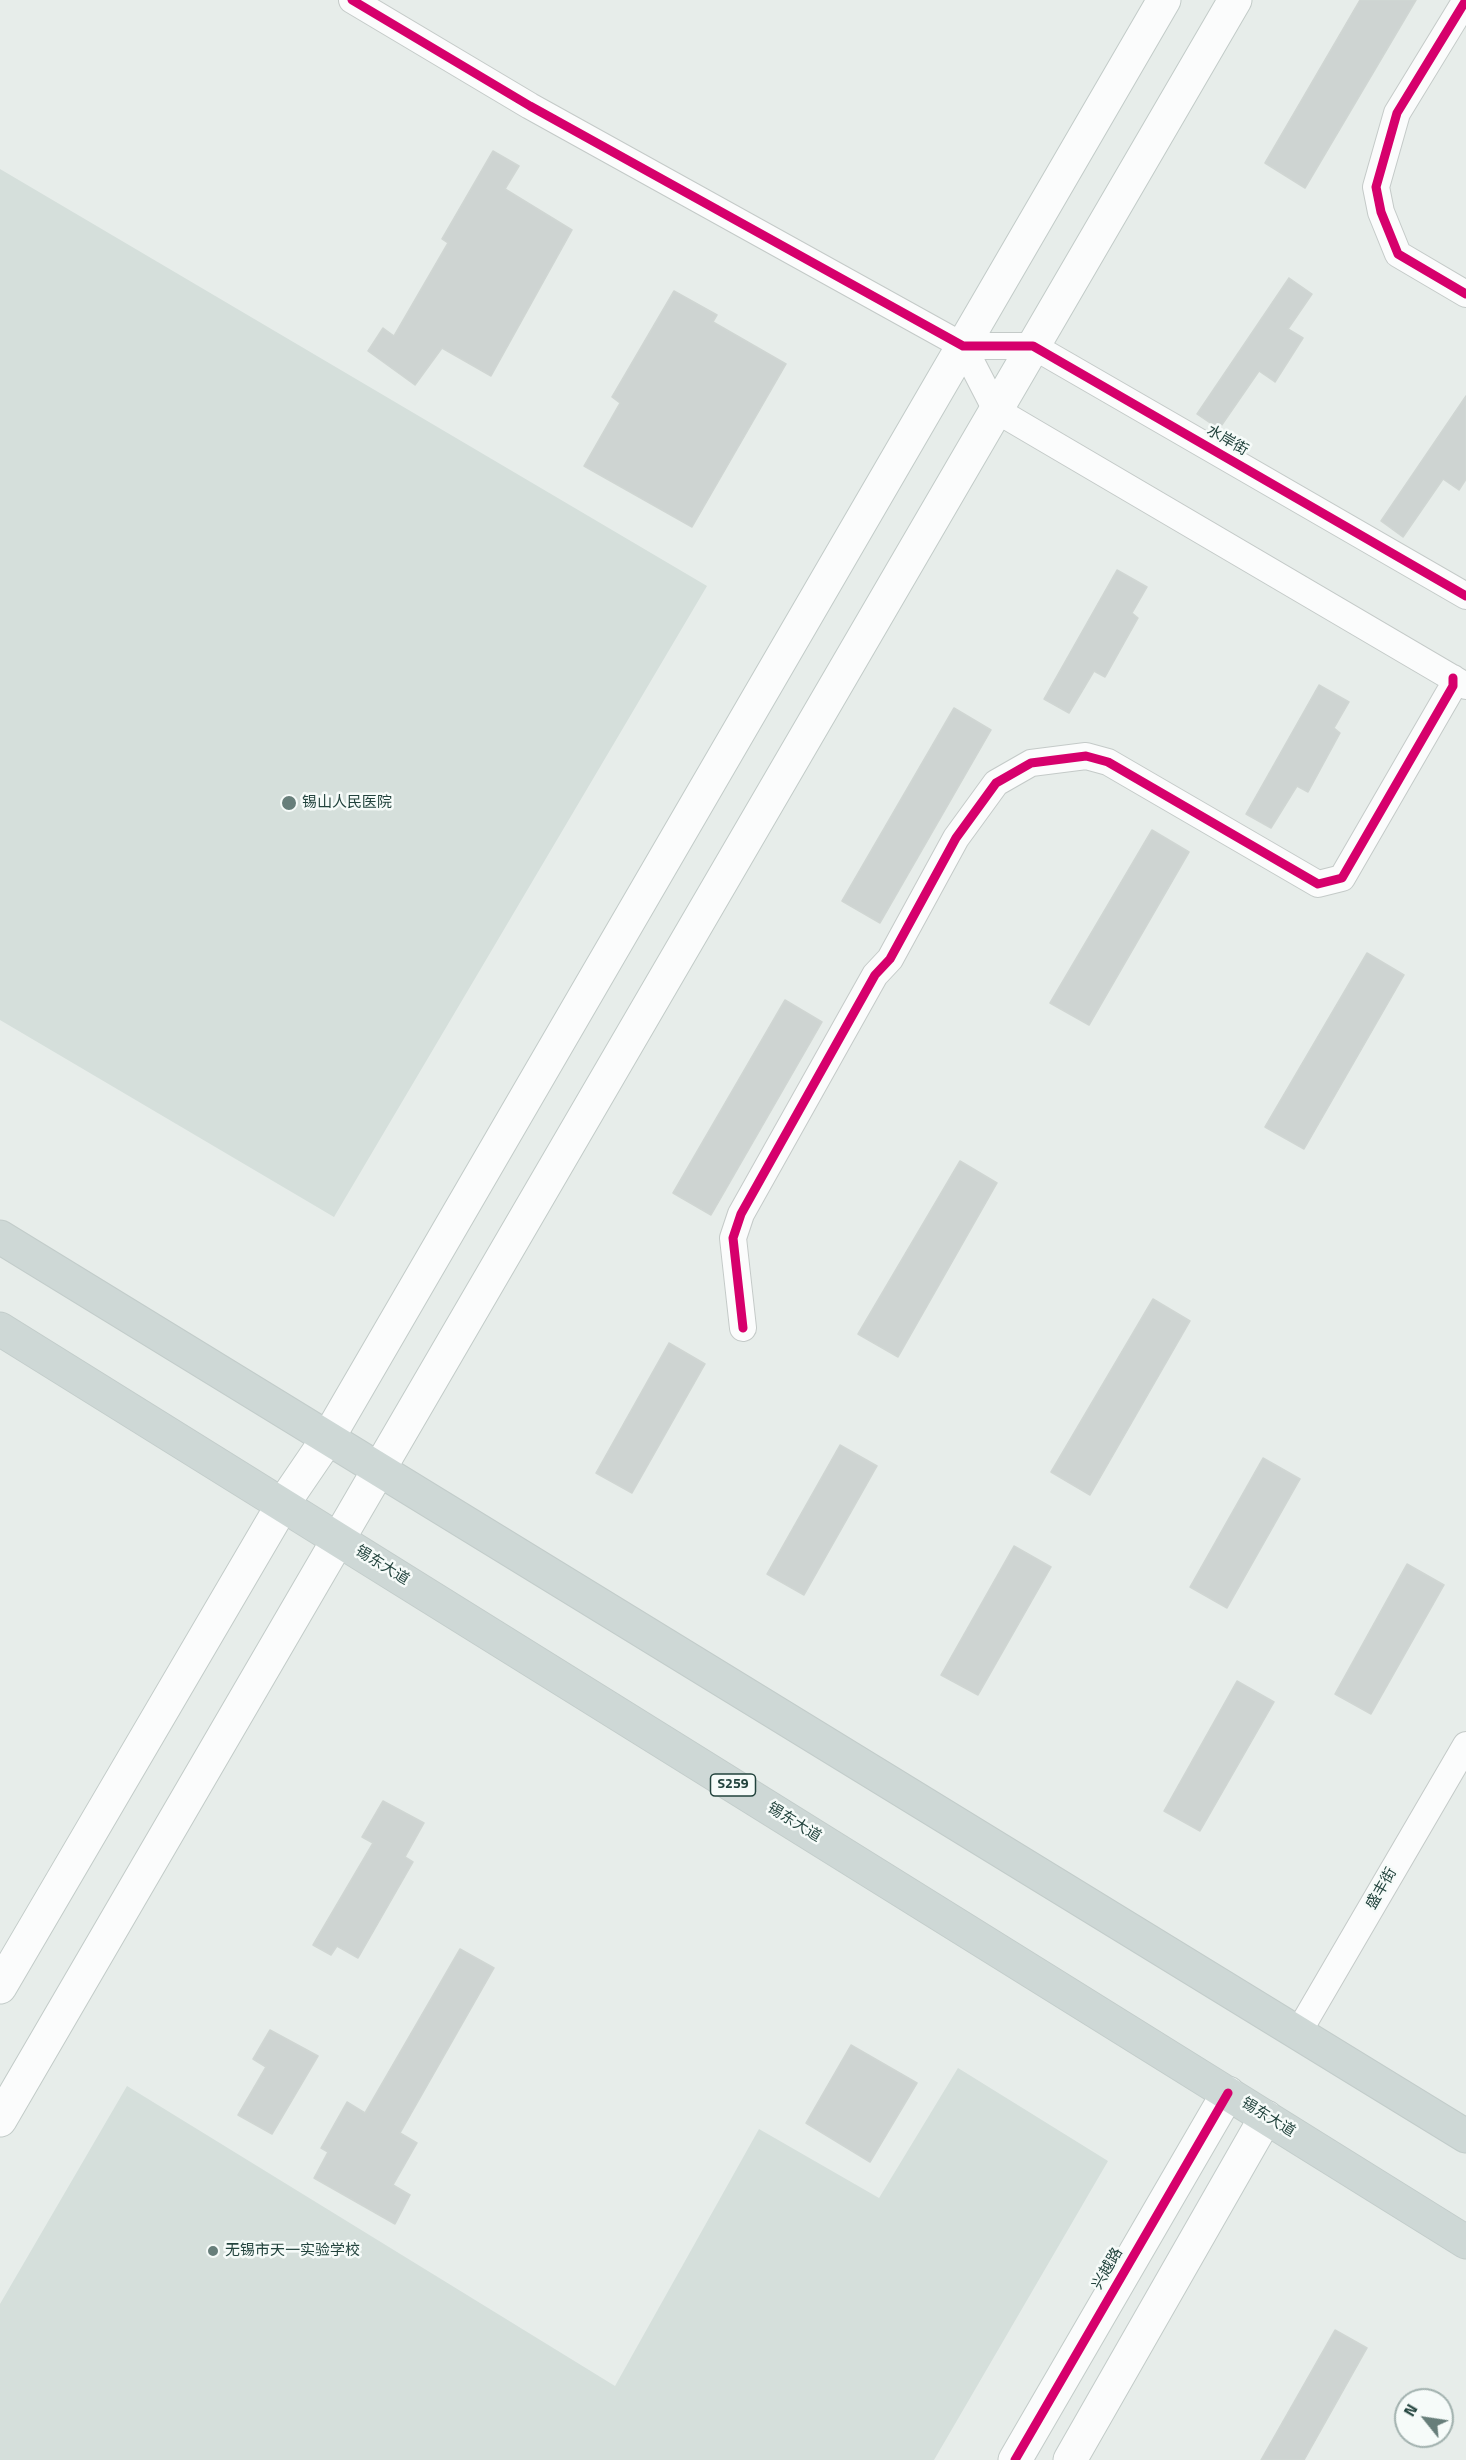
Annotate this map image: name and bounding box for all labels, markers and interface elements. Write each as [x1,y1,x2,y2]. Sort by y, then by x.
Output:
street label: 水岸街 [1203,422,1251,460]
marker: 锡山人民医院 [280,794,298,812]
place label: 锡山人民医院 [302,794,392,812]
street label: 锡东大道 [352,1542,412,1590]
road number: S259 [710,1774,756,1796]
street label: 锡东大道 [764,1799,824,1847]
street label: 盛丰街 [1363,1865,1401,1913]
street label: 锡东大道 [1238,2094,1298,2142]
place label: 无锡市天一实验学校 [225,2242,360,2260]
marker: 无锡市天一实验学校 [206,2244,220,2258]
street label: 兴越路 [1089,2245,1127,2293]
north arrow [1394,2388,1454,2448]
text: N [1397,2399,1423,2421]

